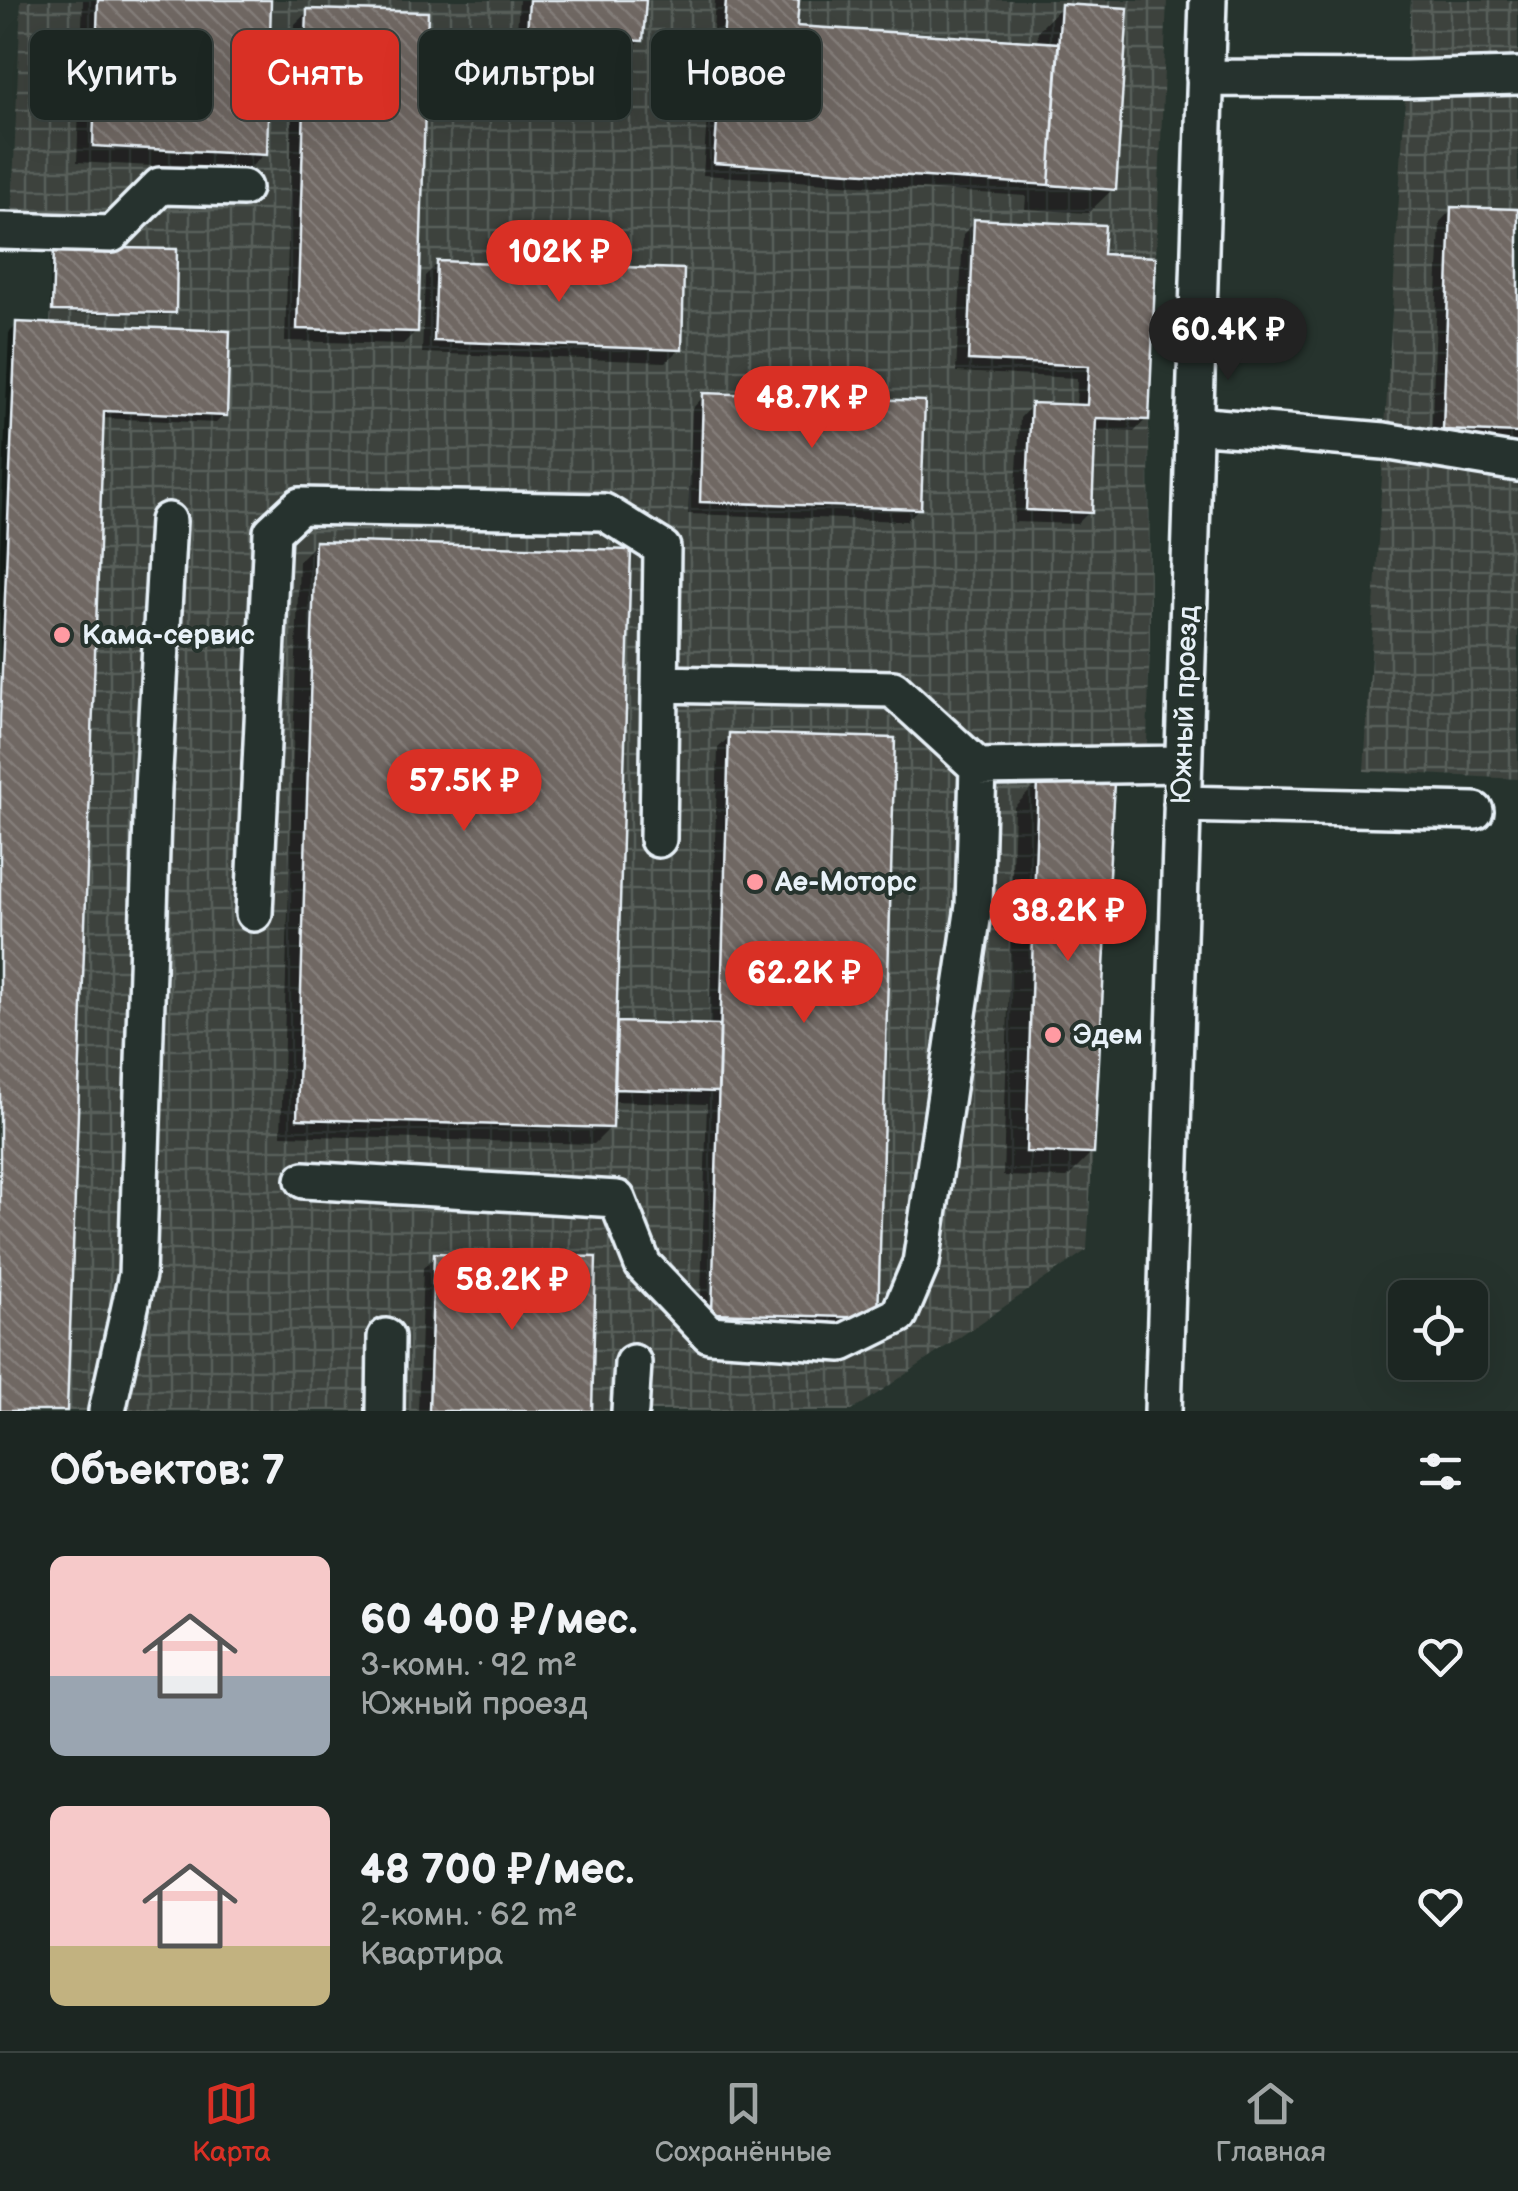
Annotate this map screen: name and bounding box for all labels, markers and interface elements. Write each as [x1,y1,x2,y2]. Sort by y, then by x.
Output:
chip: Купить [30,30,212,120]
chip: Снять [232,30,399,120]
chip: Фильтры [419,30,631,120]
chip: Новое [651,30,821,120]
pin: 102K ₽ [478,220,640,305]
text: 102K ₽ [508,233,610,272]
pin: 60.4K ₽ [1136,298,1320,383]
text: 60.4K ₽ [1171,311,1285,350]
pin: 48.7K ₽ [720,366,904,451]
text: 48.7K ₽ [756,379,868,418]
street label: Южный проезд [1165,605,1205,805]
place label: Кама-сервис [82,619,255,652]
marker: Кама-сервис [51,624,73,646]
pin: 57.5K ₽ [372,749,556,834]
text: 57.5K ₽ [409,762,519,801]
place label: Ае-Моторс [774,866,917,899]
marker: Ае-Моторс [744,871,766,893]
pin: 38.2K ₽ [976,879,1160,964]
text: 38.2K ₽ [1011,892,1125,931]
pin: 62.2K ₽ [712,941,896,1026]
text: 62.2K ₽ [747,954,861,993]
place label: Эдем [1073,1019,1143,1052]
marker: Эдем [1042,1024,1064,1046]
pin: 58.2K ₽ [420,1248,604,1333]
text: 58.2K ₽ [456,1261,568,1300]
map controls [1388,1280,1488,1380]
button: locate [1388,1280,1488,1380]
icon: filters [1413,1444,1468,1499]
text: Объектов: 7 [50,1446,285,1497]
text: 60 400 ₽/мес. [360,1595,638,1646]
icon: home [130,1596,250,1716]
icon: heart [1413,1629,1468,1684]
text: 3-комн. · 92 m² [360,1646,577,1685]
text: Южный проезд [360,1685,588,1724]
text: 48 700 ₽/мес. [360,1845,635,1896]
icon: home [130,1846,250,1966]
icon: heart [1413,1879,1468,1934]
text: 2-комн. · 62 m² [360,1896,577,1935]
text: Квартира [360,1935,503,1974]
tab: Карта [192,2076,271,2169]
tab: Сохранённые [655,2076,832,2169]
tab: Главная [1216,2076,1326,2169]

